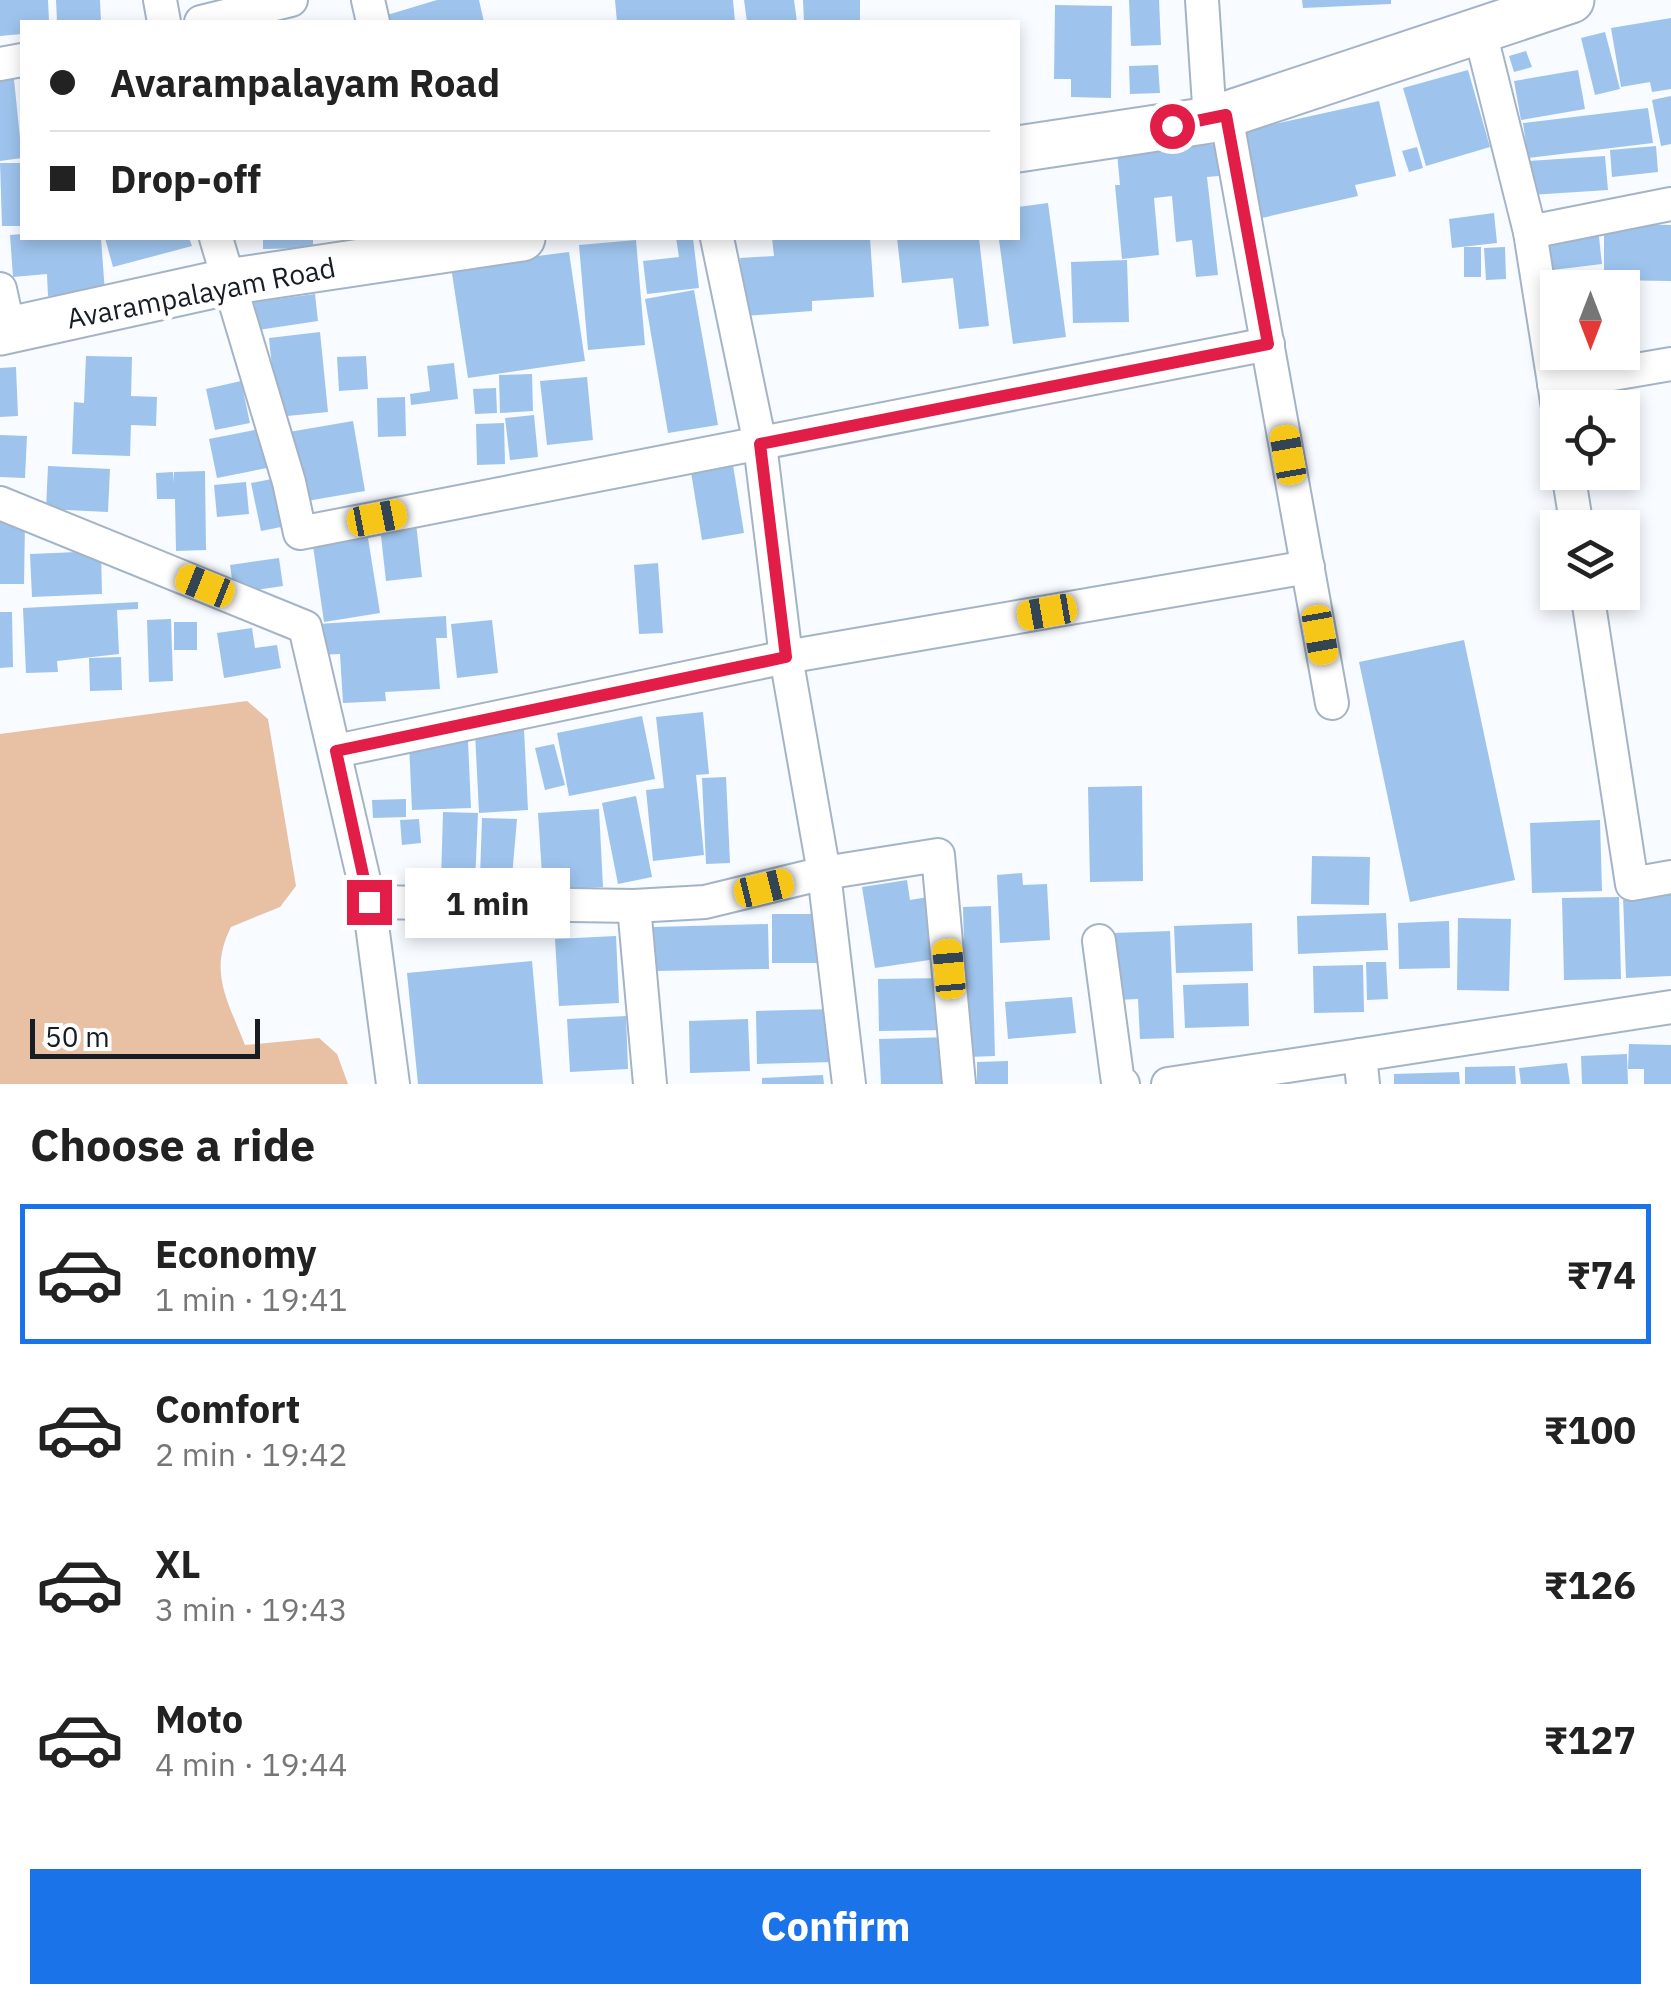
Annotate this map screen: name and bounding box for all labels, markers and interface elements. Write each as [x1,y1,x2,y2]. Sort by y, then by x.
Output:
text: Avarampalayam Road [110,58,500,107]
route start [1150,104,1195,149]
text: Drop-off [110,154,261,203]
street label: Avarampalayam Road [63,248,338,337]
north arrow [1540,270,1640,370]
map controls [1540,270,1640,610]
button: locate [1540,390,1640,490]
car [1268,423,1308,487]
car [345,498,409,538]
button: layers [1540,510,1640,610]
car [172,561,238,611]
car [1015,592,1079,632]
car [1300,603,1340,667]
car [731,866,797,910]
callout: 1 min [404,867,569,937]
route end [347,880,392,925]
text: 1 min [446,882,529,924]
car [931,938,967,1000]
scale bar [30,1014,260,1058]
text: 50 m [45,1018,110,1055]
text: Choose a ride [30,1115,315,1173]
icon: car [35,1229,125,1319]
text: Economy [155,1229,317,1278]
text: ₹74 [1566,1250,1636,1299]
text: 1 min · 19:41 [155,1278,348,1320]
icon: car [35,1384,125,1474]
text: Comfort [155,1384,300,1433]
text: ₹100 [1544,1405,1636,1454]
text: 2 min · 19:42 [155,1433,348,1475]
icon: car [35,1539,125,1629]
text: XL [155,1539,201,1588]
text: ₹126 [1544,1560,1636,1609]
text: 3 min · 19:43 [155,1588,348,1630]
icon: car [35,1694,125,1784]
text: Moto [155,1694,243,1743]
text: ₹127 [1544,1715,1636,1764]
text: 4 min · 19:44 [155,1743,348,1785]
button: Confirm [30,1869,1641,1984]

